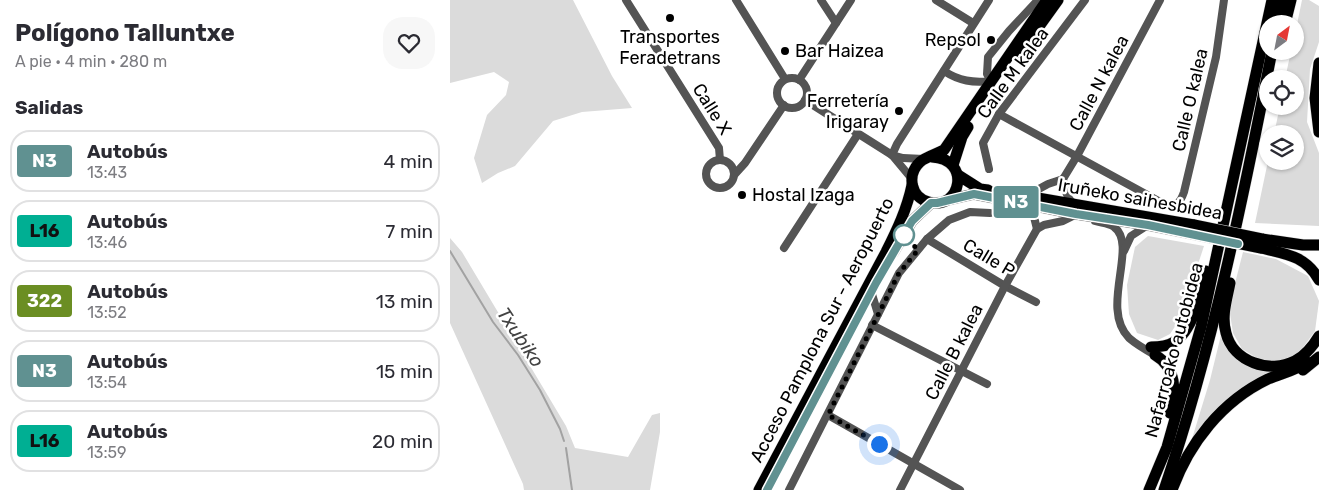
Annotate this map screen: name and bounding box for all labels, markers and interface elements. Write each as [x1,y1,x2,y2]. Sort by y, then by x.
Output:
marker: Transportes Feradetrans [664,12,676,24]
north arrow [1259,15,1304,60]
map controls [1259,15,1304,170]
button: heart [383,17,435,69]
text: Polígono Talluntxe [15,19,235,47]
street label: Calle M kalea [973,23,1053,123]
place label: Transportes Feradetrans [619,26,721,69]
place label: Repsol [925,29,981,51]
street label: Calle N kalea [1065,31,1133,135]
marker: Repsol [985,34,997,46]
place label: Bar Haizea [795,40,884,62]
marker: Bar Haizea [779,45,791,57]
street label: Calle O kalea [1167,46,1213,154]
text: A pie · 4 min · 280 m [15,52,167,71]
button: locate [1259,70,1304,115]
street label: Calle X [688,79,736,139]
place label: Ferretería Irigaray [807,90,889,133]
text: Salidas [15,96,83,119]
marker: Ferretería Irigaray [893,105,905,117]
button: layers [1259,125,1304,170]
text: Autobús [87,140,168,163]
text: N3 [32,150,57,172]
text: 4 min [384,150,433,173]
text: 13:43 [87,163,127,182]
street label: Iruñeko saihesbidea [1056,174,1224,224]
place label: Hostal Izaga [752,184,855,206]
line badge: N3 [994,186,1038,218]
marker: Hostal Izaga [736,189,748,201]
text: N3 [1004,191,1028,213]
street label: Acceso Pamplona Sur - Aeropuerto [745,194,899,466]
text: Autobús [87,210,168,233]
text: L16 [29,220,60,242]
text: 7 min [386,220,433,243]
unlabelled marker [893,224,915,246]
text: 13:46 [87,233,127,252]
street label: Calle P [959,234,1019,282]
street label: Nafarroako autobidea [1140,260,1208,440]
text: Autobús [87,280,168,303]
text: 322 [27,290,62,312]
text: 13 min [376,290,433,313]
street label: Calle B kalea [920,300,988,404]
text: 13:52 [87,303,127,322]
water label: Txubiko [492,303,549,372]
text: Autobús [87,350,168,373]
text: N3 [32,360,57,382]
text: 15 min [376,360,433,383]
text: 13:54 [87,373,127,392]
text: Autobús [87,420,168,443]
text: L16 [29,430,60,452]
text: 20 min [372,430,433,453]
your location [867,432,892,457]
text: 13:59 [87,443,127,462]

